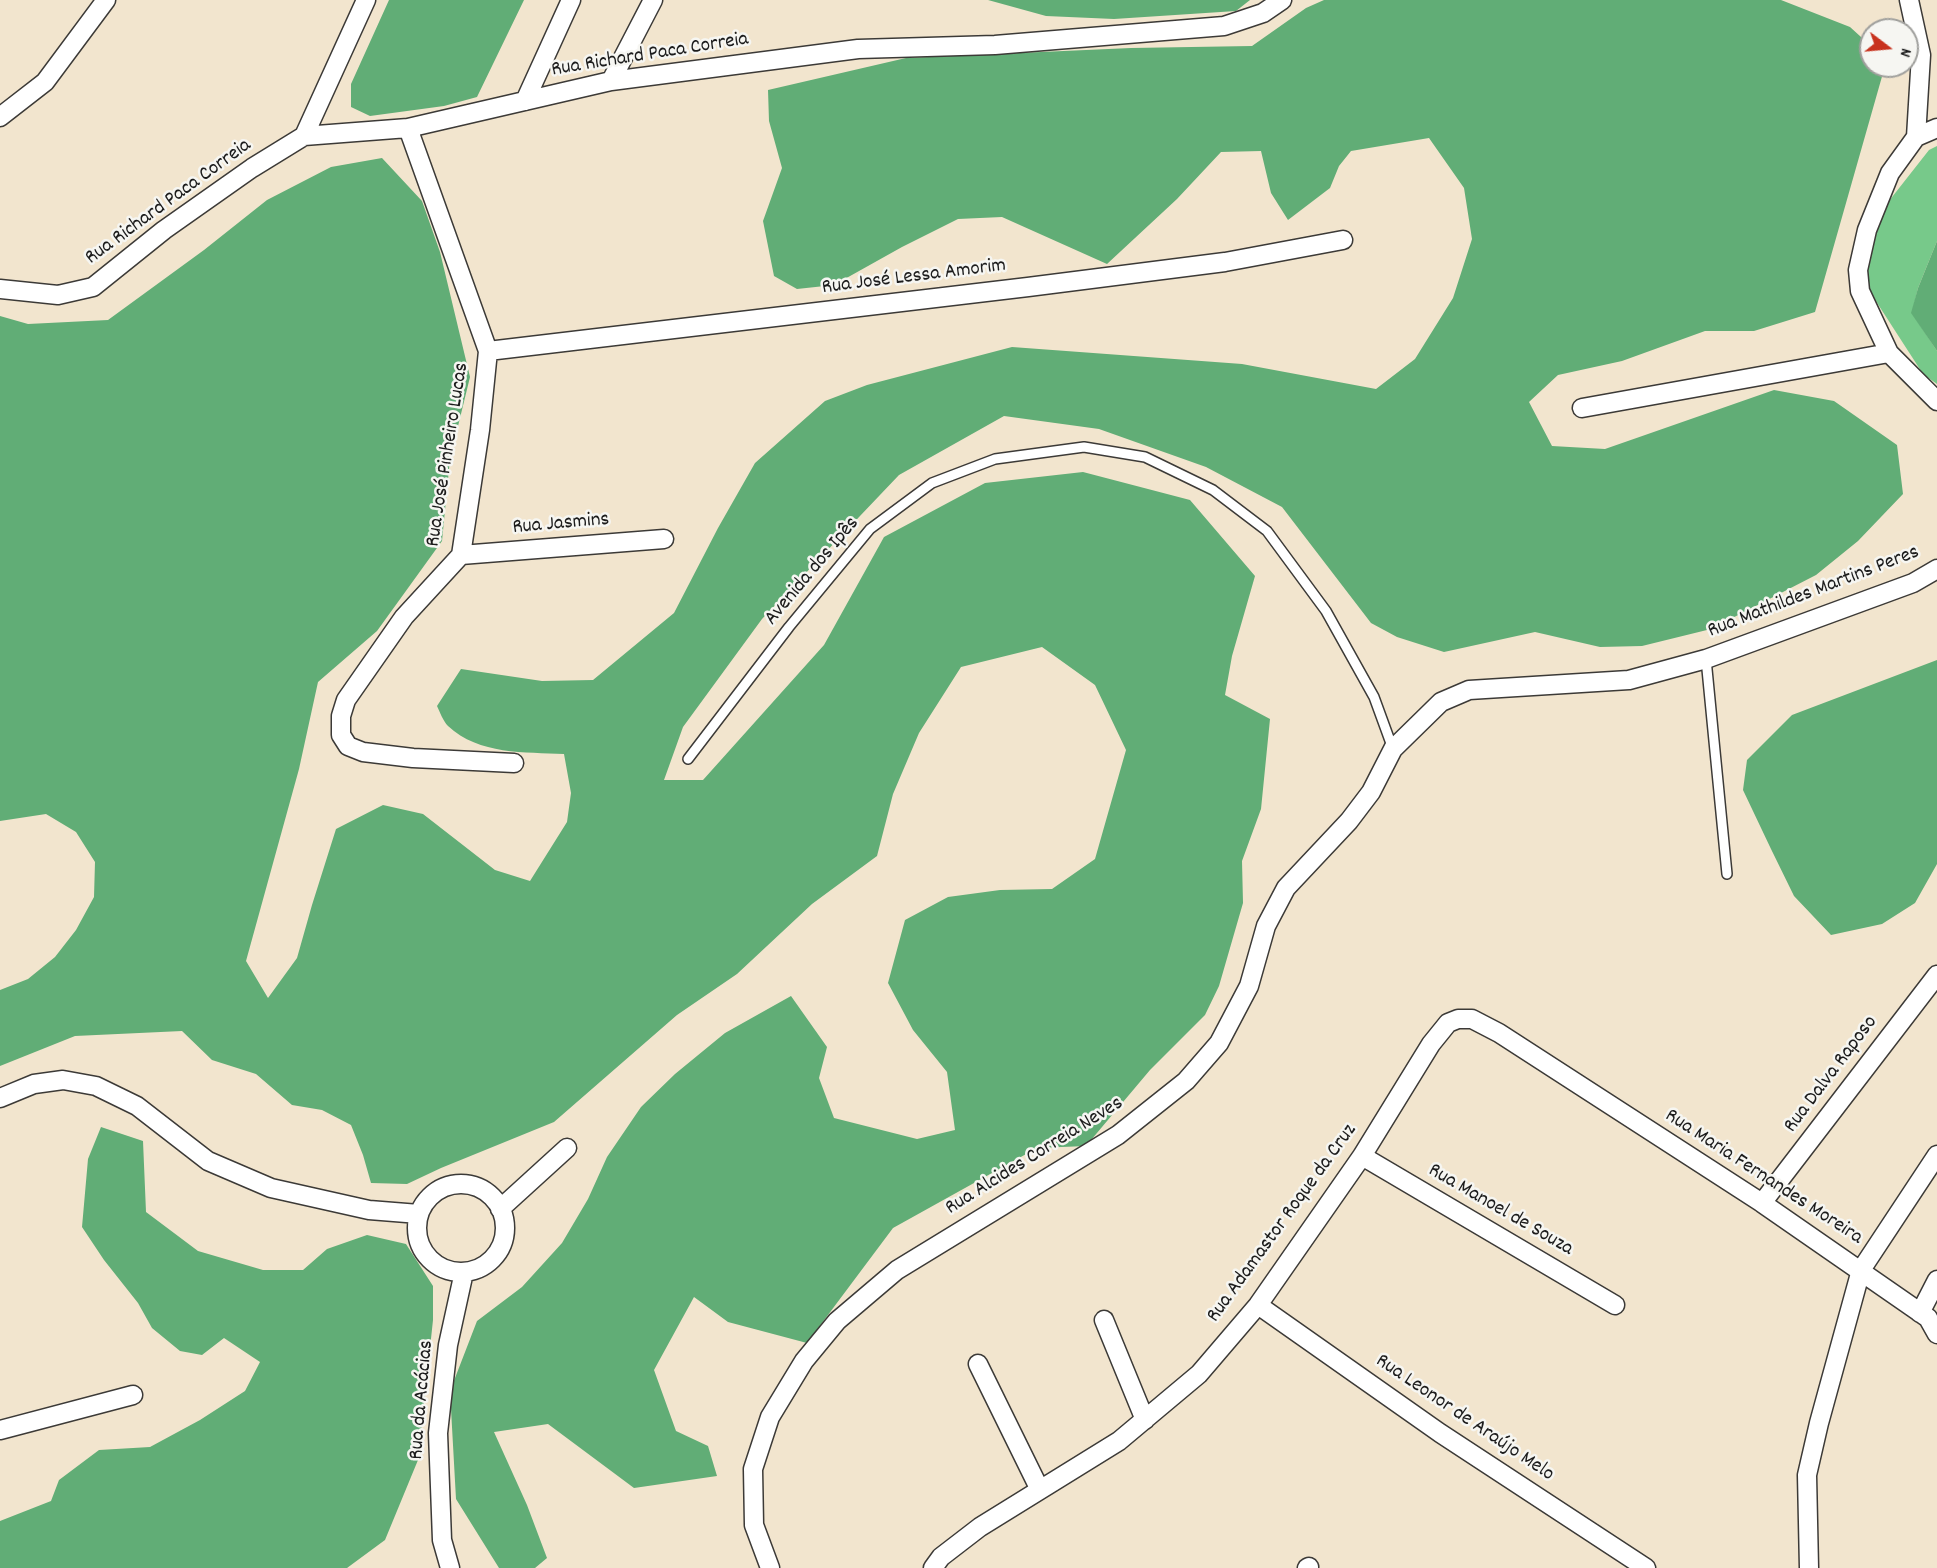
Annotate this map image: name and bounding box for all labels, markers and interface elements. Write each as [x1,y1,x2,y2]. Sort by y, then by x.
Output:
north arrow [1859,18,1919,78]
street label: Rua Richard Paca Correia [550,28,750,84]
text: N [1893,46,1917,60]
street label: Rua Richard Paca Correia [81,134,257,272]
street label: Rua José Lessa Amorim [821,254,1007,302]
street label: Rua José Pinheiro Lucas [422,361,476,549]
street label: Rua Jasmins [512,508,610,542]
street label: Avenida dos Ipês [760,512,866,632]
street label: Rua Mathildes Martins Peres [1705,541,1923,645]
street label: Rua Dalva Raposo [1780,1011,1884,1139]
street label: Rua Alcides Correia Neves [941,1092,1129,1222]
street label: Rua Maria Fernandes Moreira [1659,1105,1867,1251]
street label: Rua Adamastor Roque da Cruz [1202,1120,1364,1328]
street label: Rua Manoel de Souza [1423,1159,1577,1263]
street label: Rua da Acácias [405,1339,441,1461]
street label: Rua Leonor de Araújo Melo [1370,1350,1558,1488]

